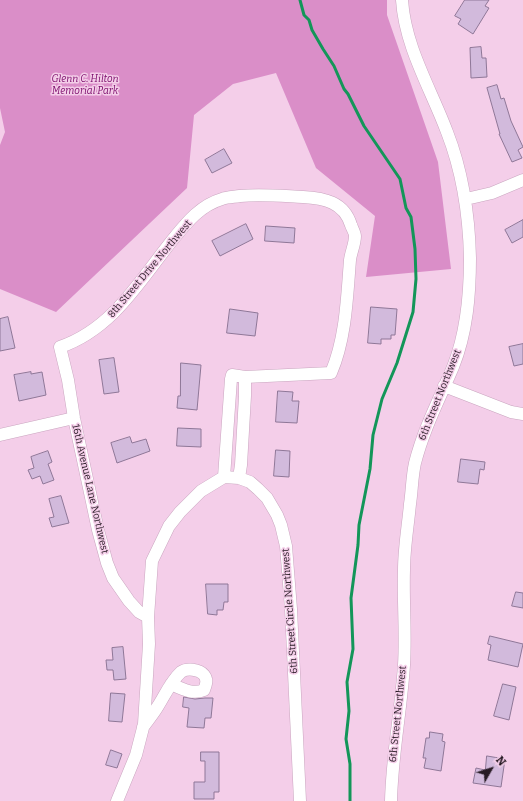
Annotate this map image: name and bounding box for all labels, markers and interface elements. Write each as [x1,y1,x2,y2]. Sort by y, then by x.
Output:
park label: Glenn C. Hilton Memorial Park [51,73,119,96]
street label: 8th Street Drive Northwest [106,218,194,320]
street label: 6th Street Northwest [416,348,464,442]
street label: 16th Avenue Lane Northwest [69,423,111,555]
street label: 6th Street Circle Northwest [280,548,300,674]
street label: 6th Street Northwest [387,665,409,763]
north arrow [471,749,511,789]
text: N [493,754,508,769]

